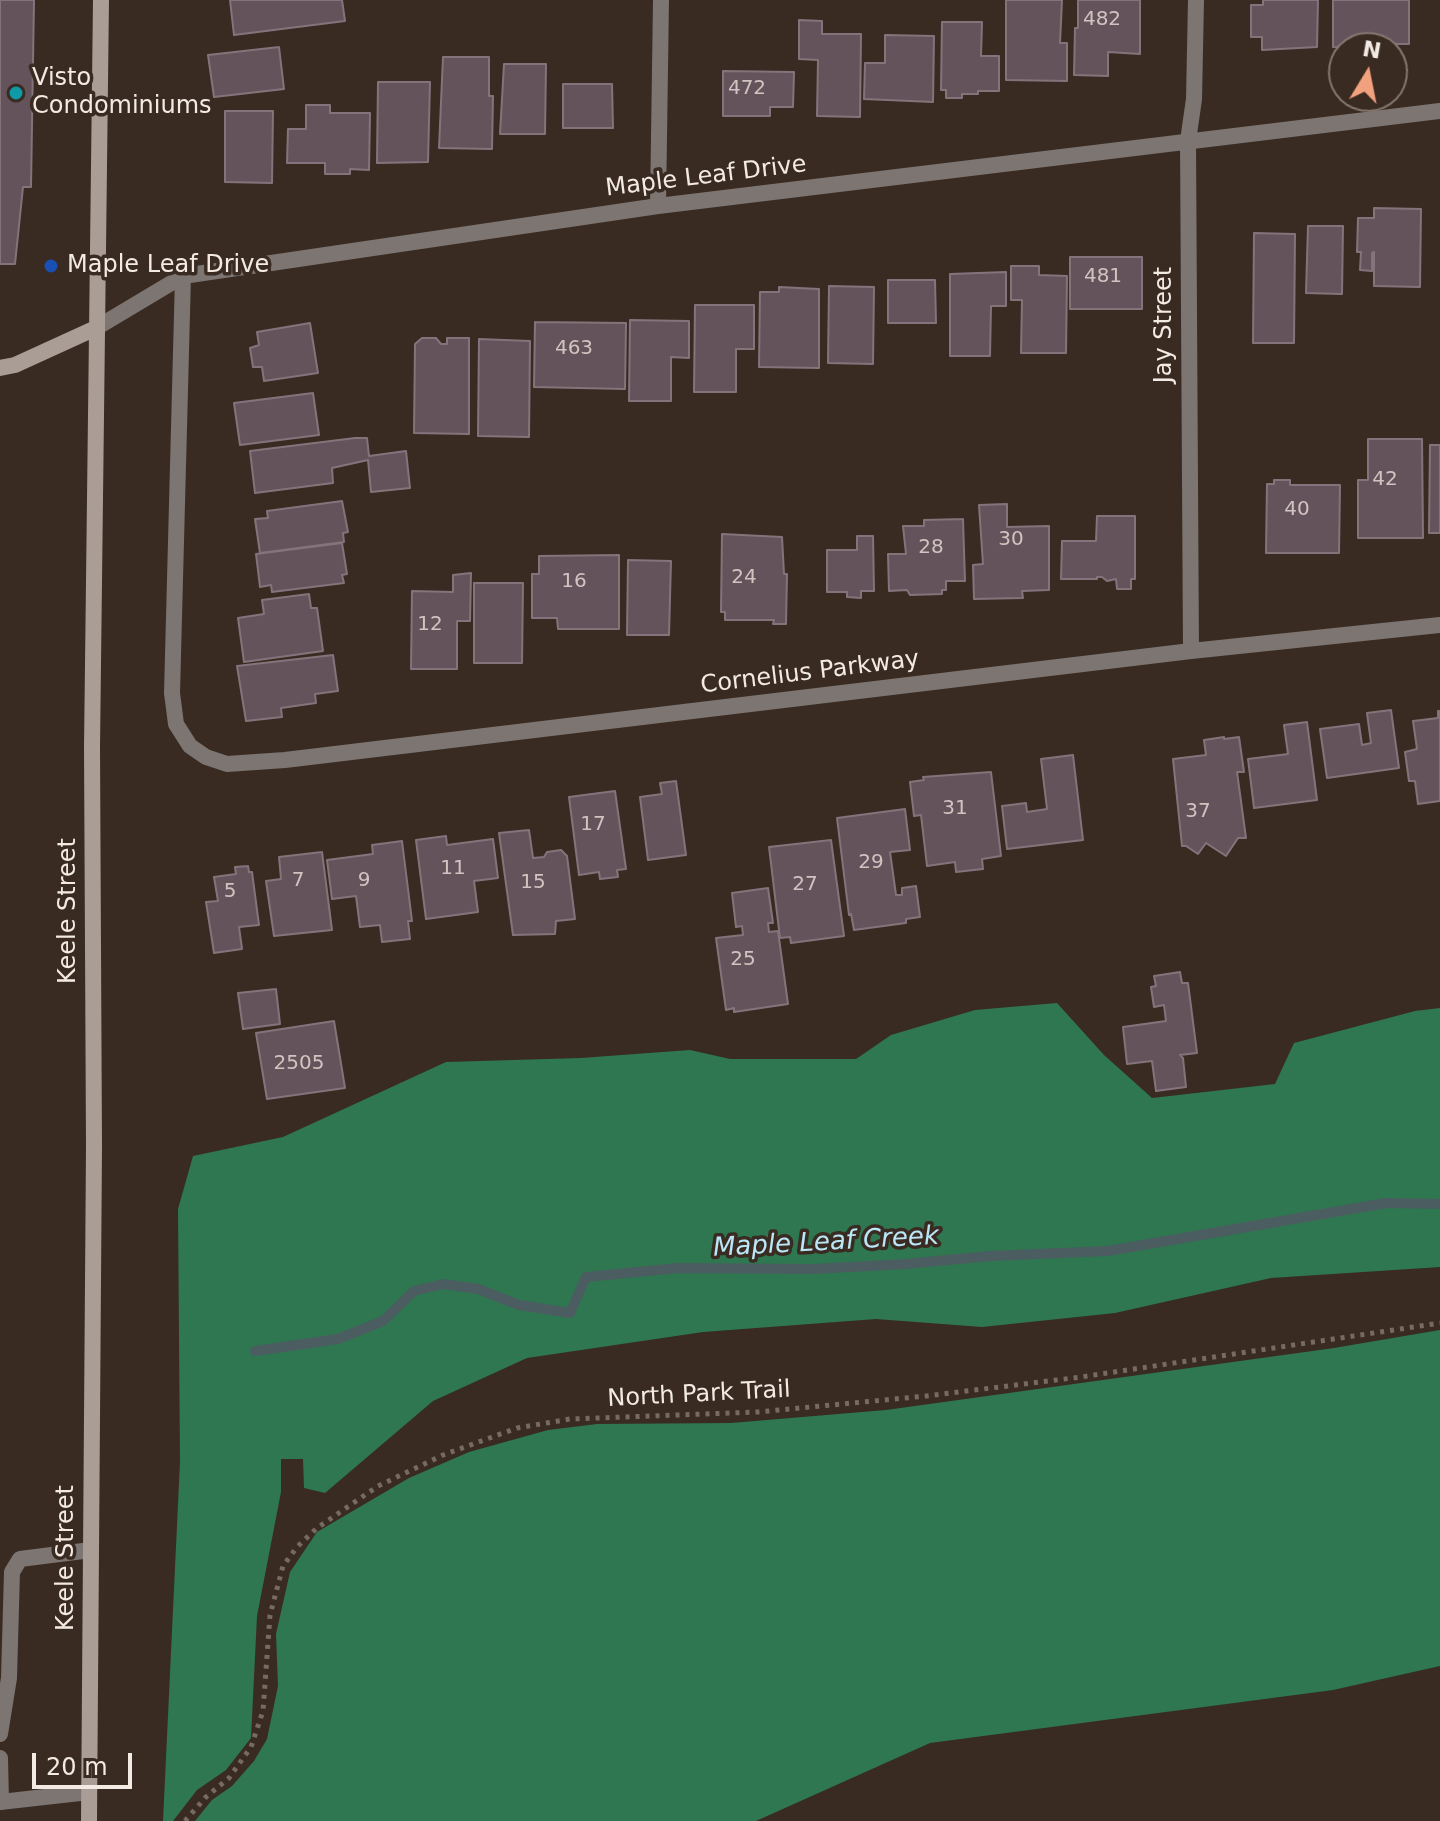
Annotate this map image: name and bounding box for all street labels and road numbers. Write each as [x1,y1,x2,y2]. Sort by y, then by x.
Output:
street label: Maple Leaf Drive [604,150,808,204]
street label: Jay Street [1151,267,1179,383]
street label: Cornelius Parkway [699,645,921,701]
street label: Keele Street [55,838,83,984]
street label: North Park Trail [607,1376,791,1414]
street label: Keele Street [53,1485,81,1631]

